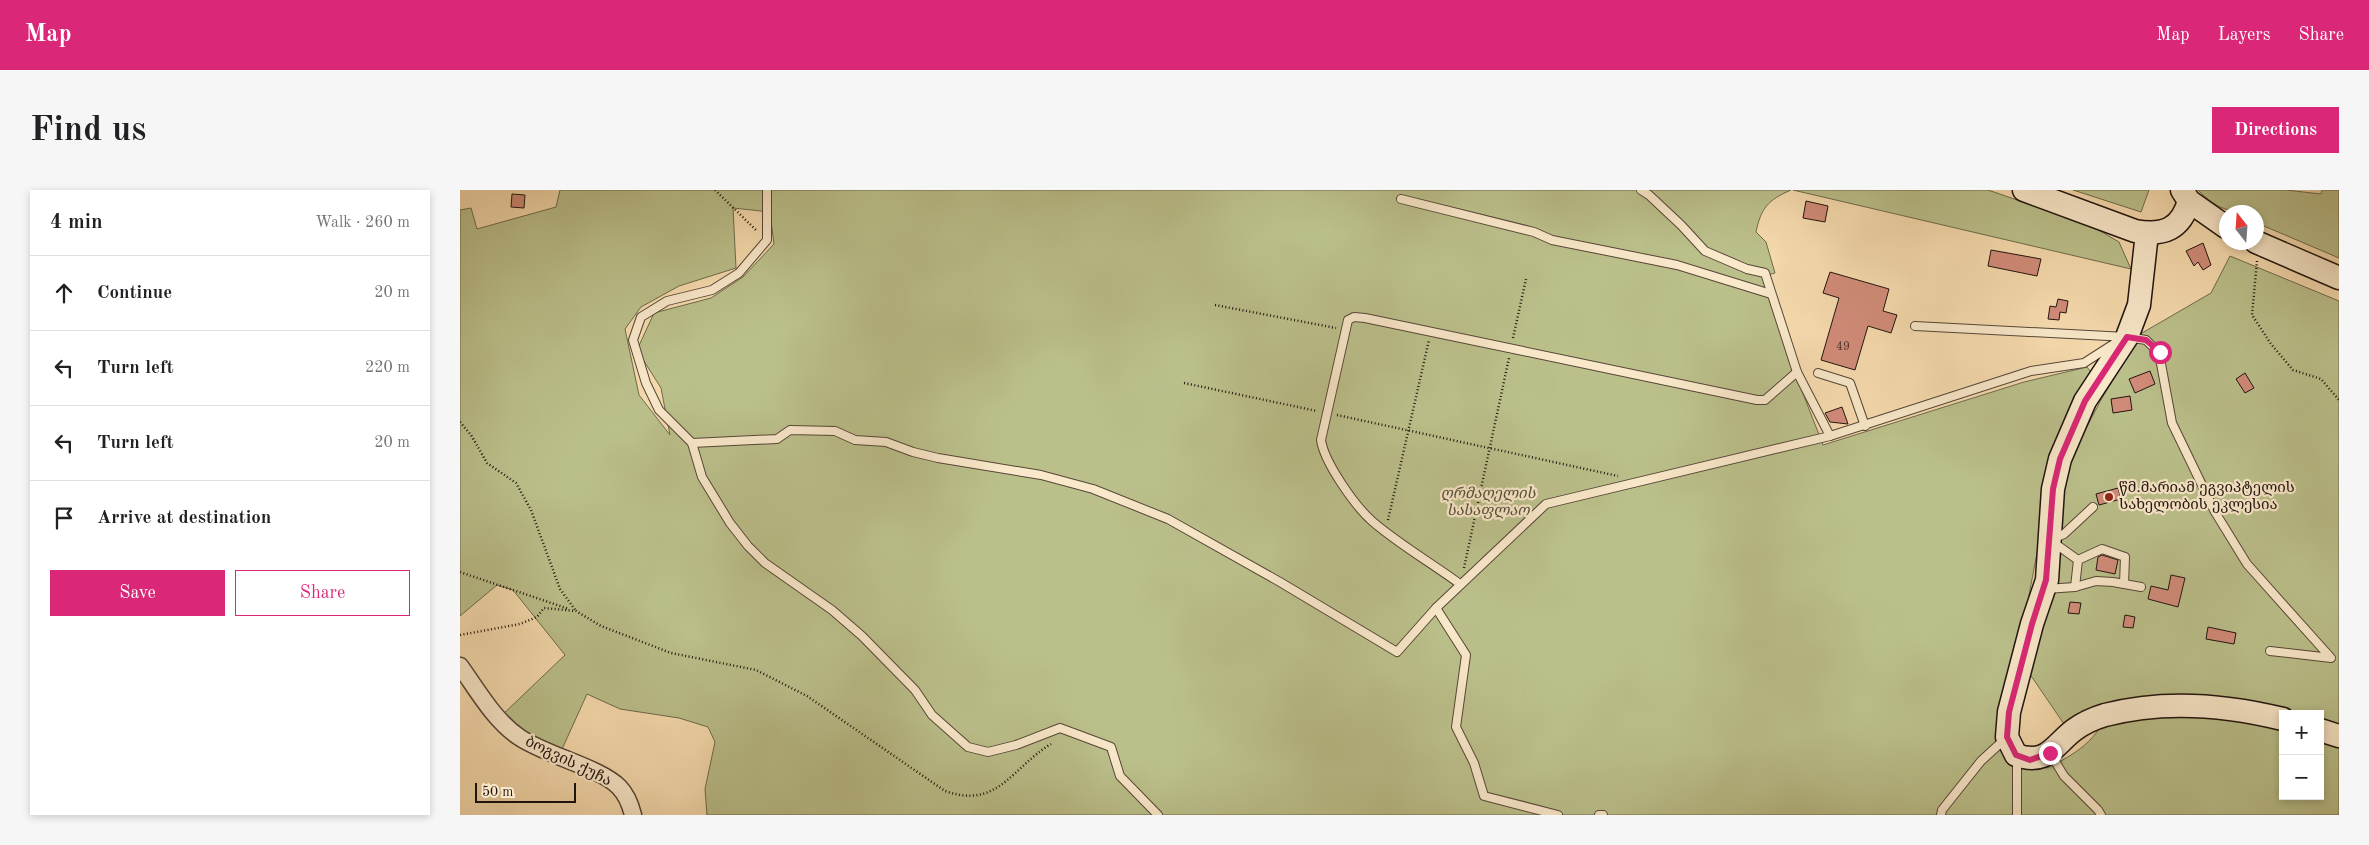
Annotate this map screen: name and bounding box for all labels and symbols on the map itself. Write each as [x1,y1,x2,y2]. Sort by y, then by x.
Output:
north arrow [2219,205,2264,250]
house number: 49 [1836,341,1850,353]
route start [2149,341,2172,364]
place label: წმ.მარიამ ეგვიპტელის სახელობის ეკლესია [2119,481,2295,513]
park label: ღრმაღელის სასაფლაო [1441,486,1536,519]
marker: წმ.მარიამ ეგვიპტელის სახელობის ეკლესია [2103,491,2115,503]
street label: ბოგვის ქუჩა [523,735,613,789]
route end [2039,742,2062,765]
scale bar [475,780,576,803]

